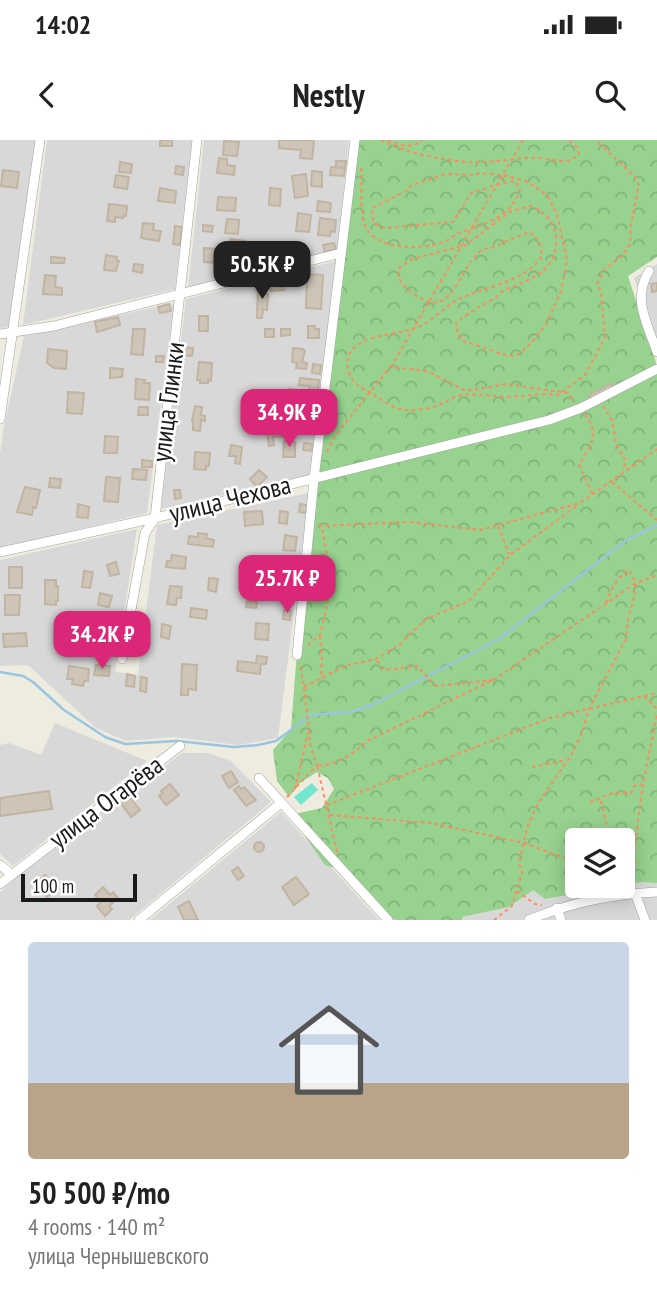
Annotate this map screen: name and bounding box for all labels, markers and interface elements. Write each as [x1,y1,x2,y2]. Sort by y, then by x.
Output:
text: 14:02 [35,8,91,41]
text: Nestly [292,74,365,116]
icon: back [28,76,66,114]
icon: search [591,76,629,114]
pin: 50.5K ₽ [197,242,327,301]
text: 50.5K ₽ [230,249,294,278]
street label: улица Глинки [144,340,191,464]
pin: 34.9K ₽ [224,390,354,449]
text: 34.9K ₽ [257,397,321,426]
street label: улица Чехова [166,467,294,530]
pin: 25.7K ₽ [222,556,352,615]
text: 25.7K ₽ [255,563,319,592]
pin: 34.2K ₽ [37,612,167,671]
text: 34.2K ₽ [70,619,134,648]
street label: улица Огарёва [42,748,169,855]
map controls [565,828,635,898]
button: layers [565,828,635,898]
scale bar [21,871,136,903]
text: 100 m [32,874,74,898]
icon: home [266,987,392,1113]
text: 50 500 ₽/mo [28,1173,170,1212]
text: 4 rooms · 140 m² [28,1212,165,1241]
text: улица Чернышевского [28,1241,209,1270]

